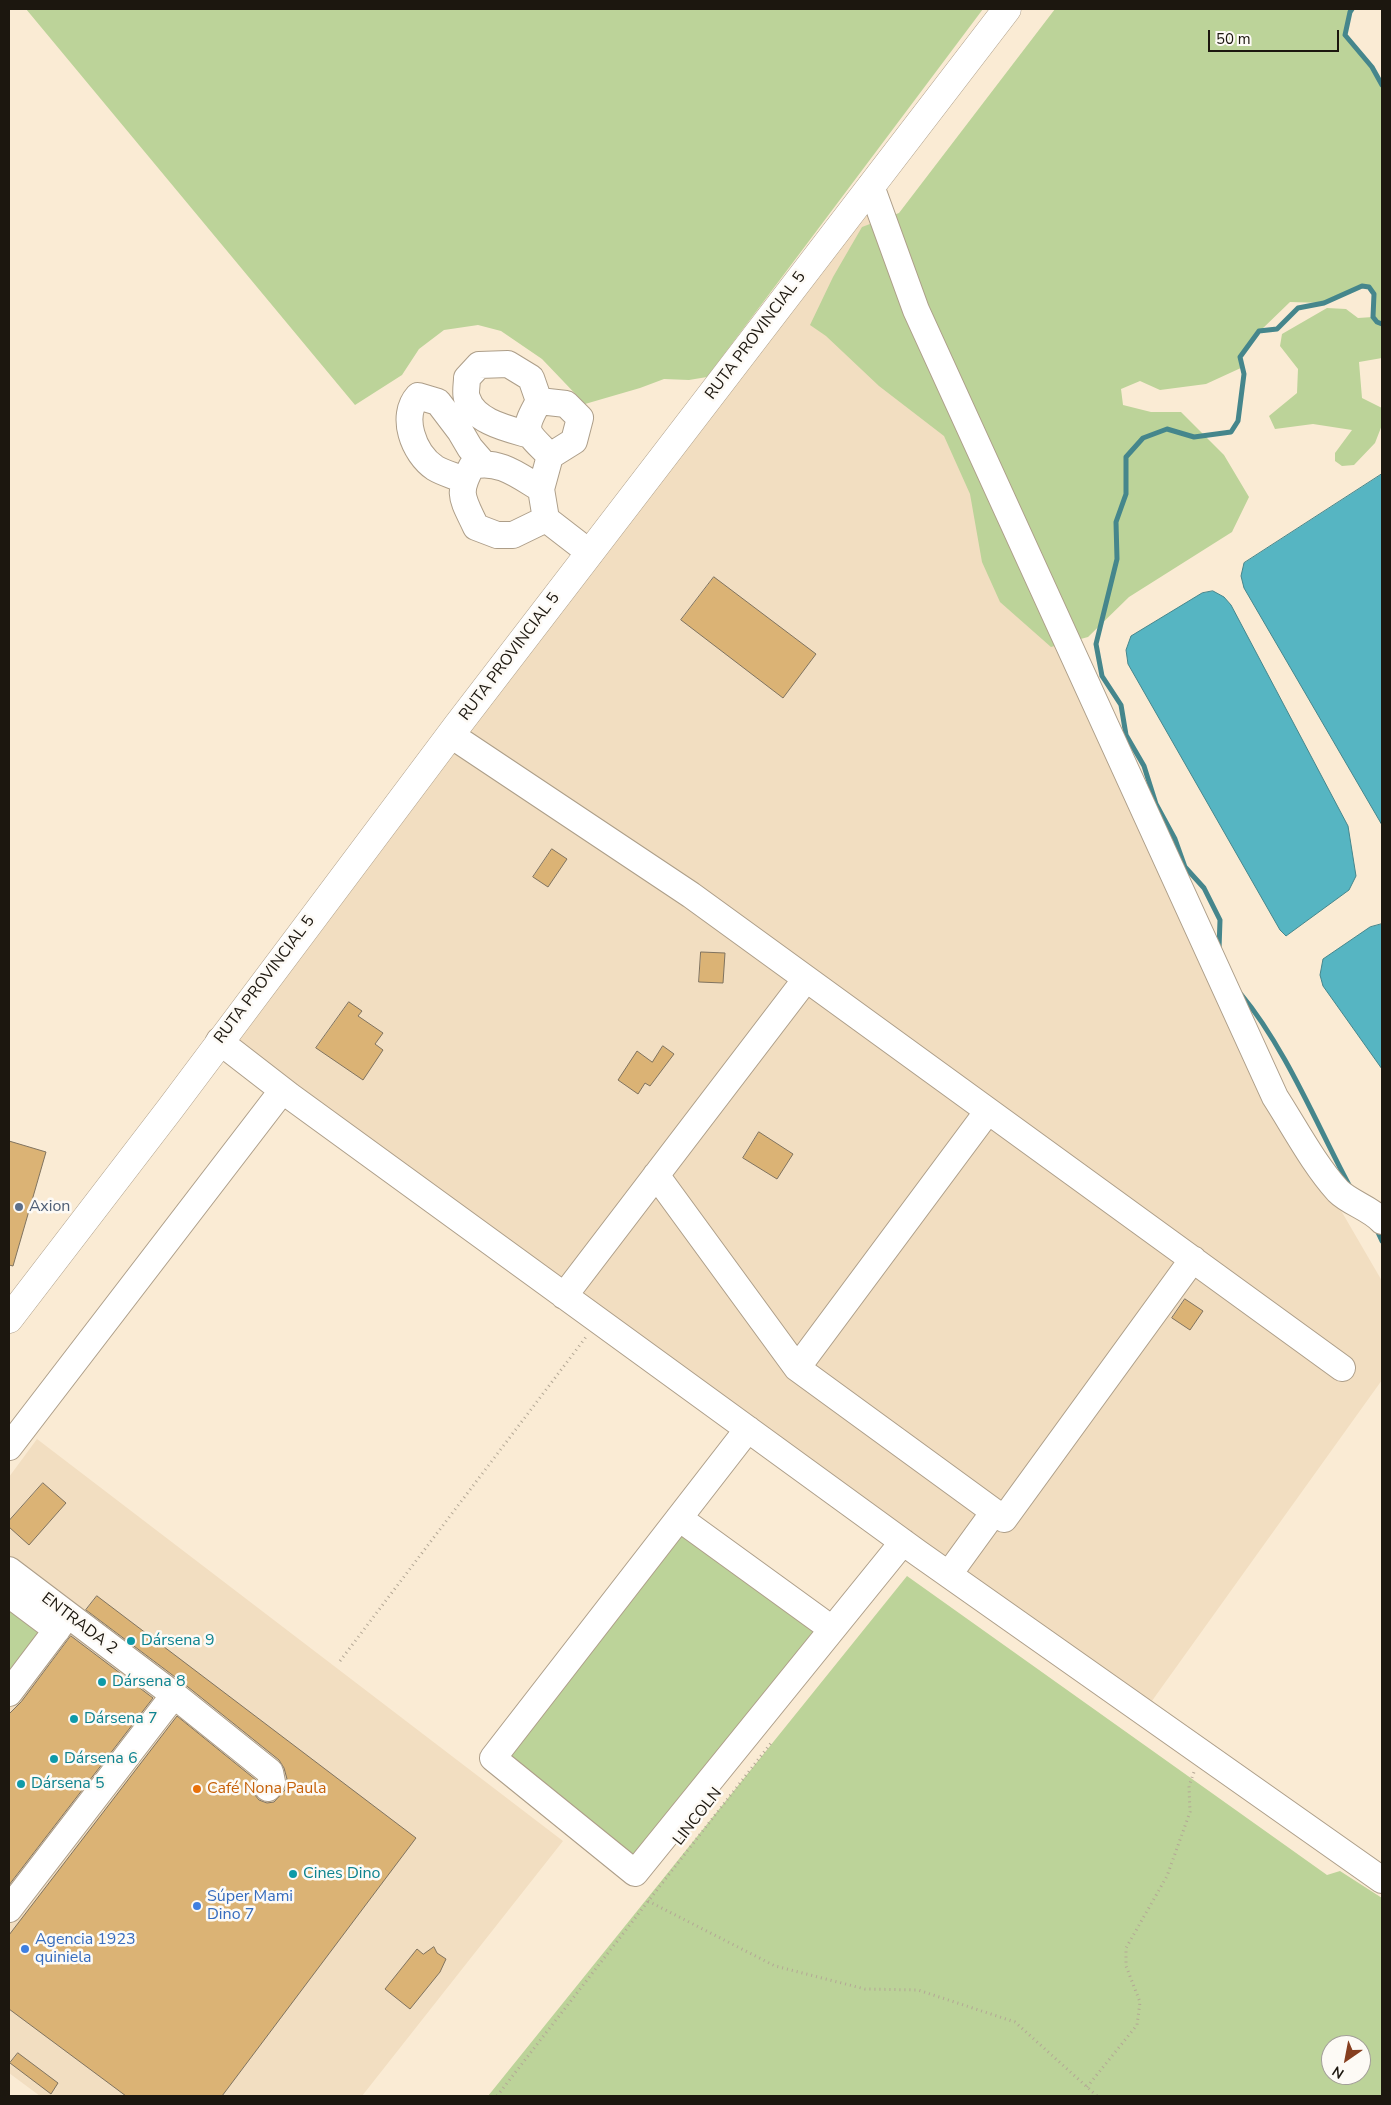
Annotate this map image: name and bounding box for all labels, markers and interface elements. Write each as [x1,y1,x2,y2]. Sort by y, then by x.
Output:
scale bar [1211,20,1342,52]
text: 50 m [1216,29,1251,49]
street label: RUTA PROVINCIAL 5 [702,268,810,404]
street label: RUTA PROVINCIAL 5 [456,589,564,725]
street label: RUTA PROVINCIAL 5 [211,912,319,1048]
place label: Axion [29,1197,70,1217]
marker: Axion [13,1201,25,1213]
street label: ENTRADA 2 [37,1589,121,1659]
place label: Dársena 9 [141,1631,214,1651]
marker: Dársena 9 [125,1635,137,1647]
place label: Dársena 8 [112,1672,185,1692]
marker: Dársena 8 [96,1676,108,1688]
place label: Dársena 7 [84,1709,157,1729]
marker: Dársena 7 [68,1713,80,1725]
place label: Dársena 6 [64,1749,137,1769]
marker: Dársena 6 [48,1753,60,1765]
place label: Dársena 5 [31,1774,104,1794]
marker: Dársena 5 [15,1778,27,1790]
place label: Café Nona Paula [207,1779,327,1799]
marker: Café Nona Paula [191,1783,203,1795]
street label: LINCOLN [670,1784,726,1850]
place label: Cines Dino [303,1864,380,1884]
marker: Cines Dino [287,1868,299,1880]
place label: Súper Mami Dino 7 [207,1887,293,1925]
marker: Súper Mami Dino 7 [191,1900,203,1912]
place label: Agencia 1923 quiniela [35,1930,136,1968]
marker: Agencia 1923 quiniela [19,1943,31,1955]
north arrow [1321,2035,1371,2085]
text: N [1329,2061,1348,2083]

